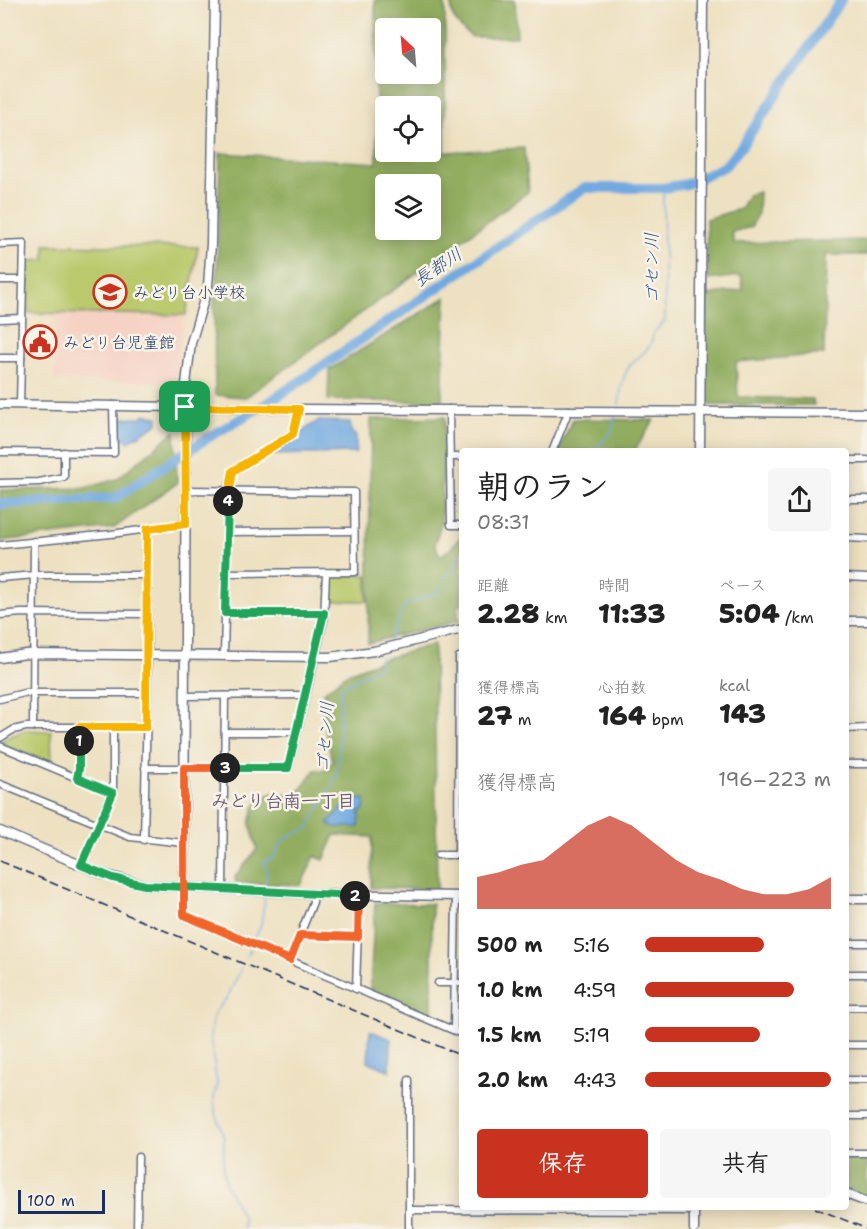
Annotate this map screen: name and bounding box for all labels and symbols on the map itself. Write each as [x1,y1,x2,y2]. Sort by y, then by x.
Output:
north arrow [375,18,441,84]
water label: ゴセン川 [639,232,665,304]
water label: 長都川 [409,242,467,292]
school or university icon: みどり台小学校 [92,274,128,310]
place label: みどり台小学校 [133,282,245,303]
public building icon: みどり台児童館 [22,324,58,360]
place label: みどり台児童館 [63,332,175,353]
pin [159,381,210,432]
pin: 4 [213,486,243,516]
water label: ゴセン川 [311,700,339,774]
pin: 1 [64,726,94,756]
pin: 3 [210,753,240,783]
district label: みどり台南一丁目 [211,789,355,813]
pin: 2 [340,881,370,911]
scale bar [18,1187,105,1214]

